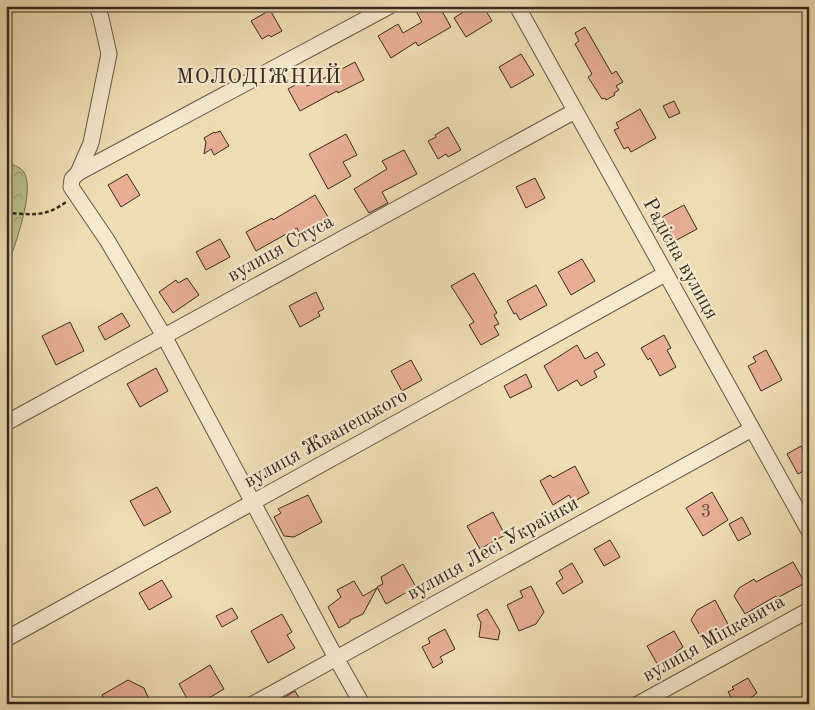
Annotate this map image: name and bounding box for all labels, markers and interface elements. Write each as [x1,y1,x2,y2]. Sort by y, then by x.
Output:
district label: МОЛОДІЖНИЙ [176,62,342,88]
street label: Радісна вулиця [638,195,722,323]
street label: вулиця Стуса [225,212,338,286]
street label: вулиця Жванецького [241,386,411,492]
street label: вулиця Лесі Українки [404,494,582,604]
house number: 3 [701,503,711,521]
street label: вулиця Міцкевича [639,592,789,686]

